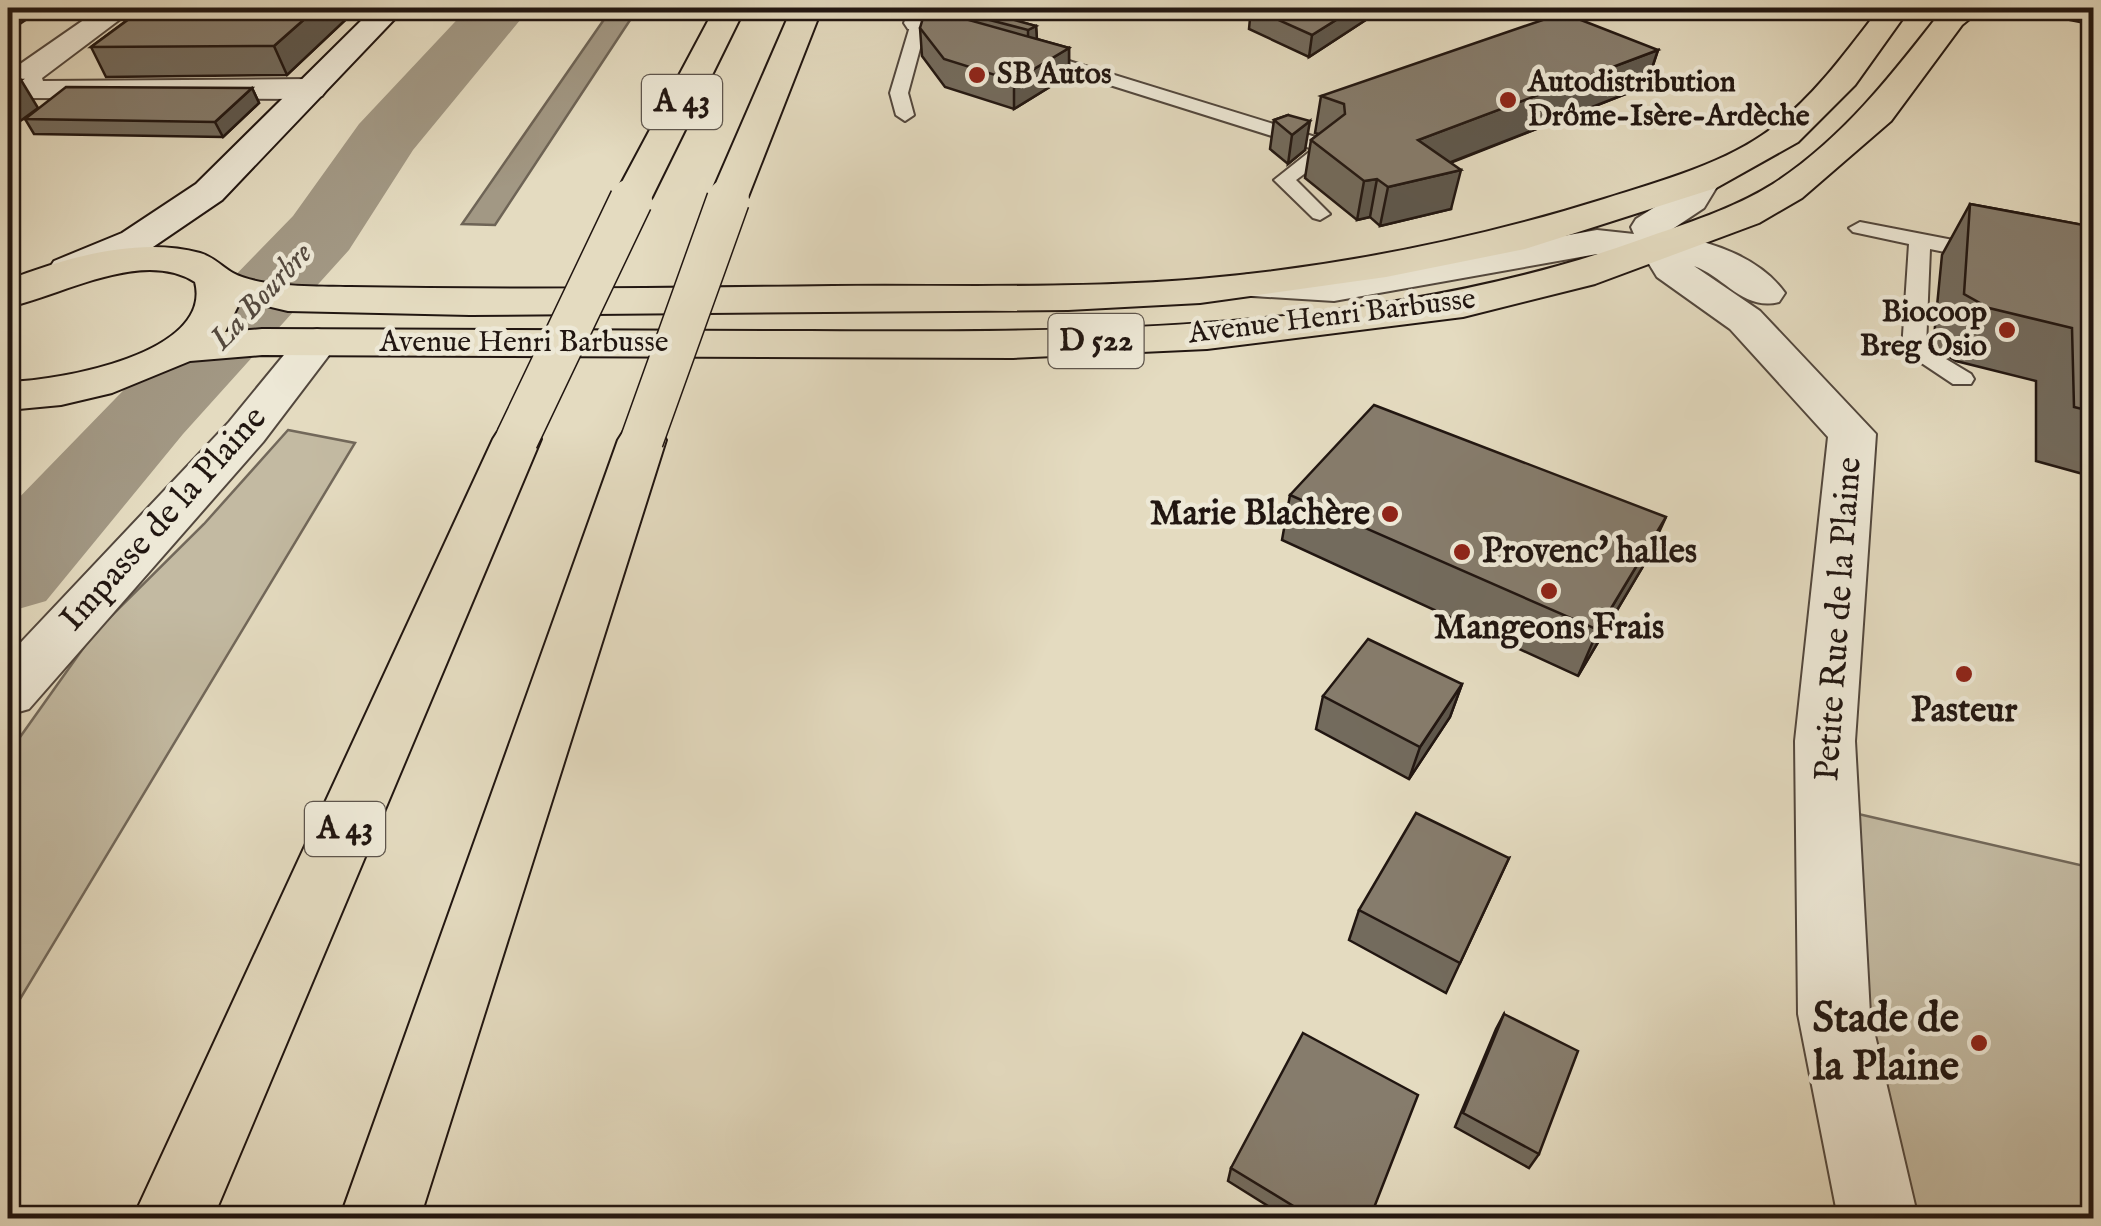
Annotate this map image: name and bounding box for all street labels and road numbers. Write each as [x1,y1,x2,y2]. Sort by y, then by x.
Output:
road number: A 43 [642,75,722,129]
street label: Avenue Henri Barbusse [1185,281,1478,354]
road number: D 522 [1048,314,1144,368]
street label: Avenue Henri Barbusse [378,324,669,362]
street label: Impasse de la Plaine [51,397,277,641]
street label: Petite Rue de la Plaine [1805,455,1873,783]
road number: A 43 [305,802,385,856]

